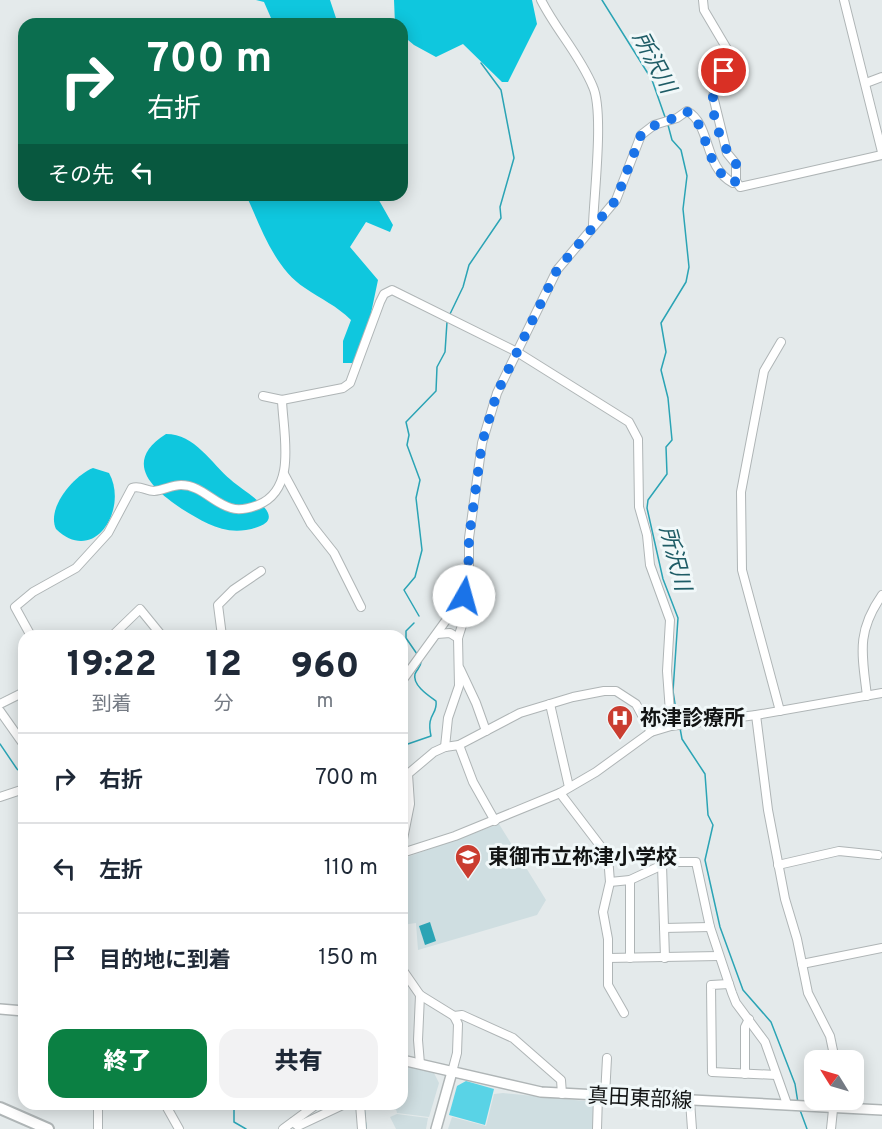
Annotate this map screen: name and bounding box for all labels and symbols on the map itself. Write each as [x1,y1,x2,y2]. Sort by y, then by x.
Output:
water label: 所沢川 [625,28,681,100]
pin [698,45,749,96]
water label: 所沢川 [652,523,696,596]
position arrow [432,564,496,628]
hospital icon: 祢津診療所 [605,703,635,741]
place label: 祢津診療所 [640,706,745,733]
school or university icon: 東御市立祢津小学校 [453,842,483,880]
place label: 東御市立祢津小学校 [488,845,677,872]
north arrow [804,1050,864,1110]
street label: 真田東部線 [587,1083,693,1116]

